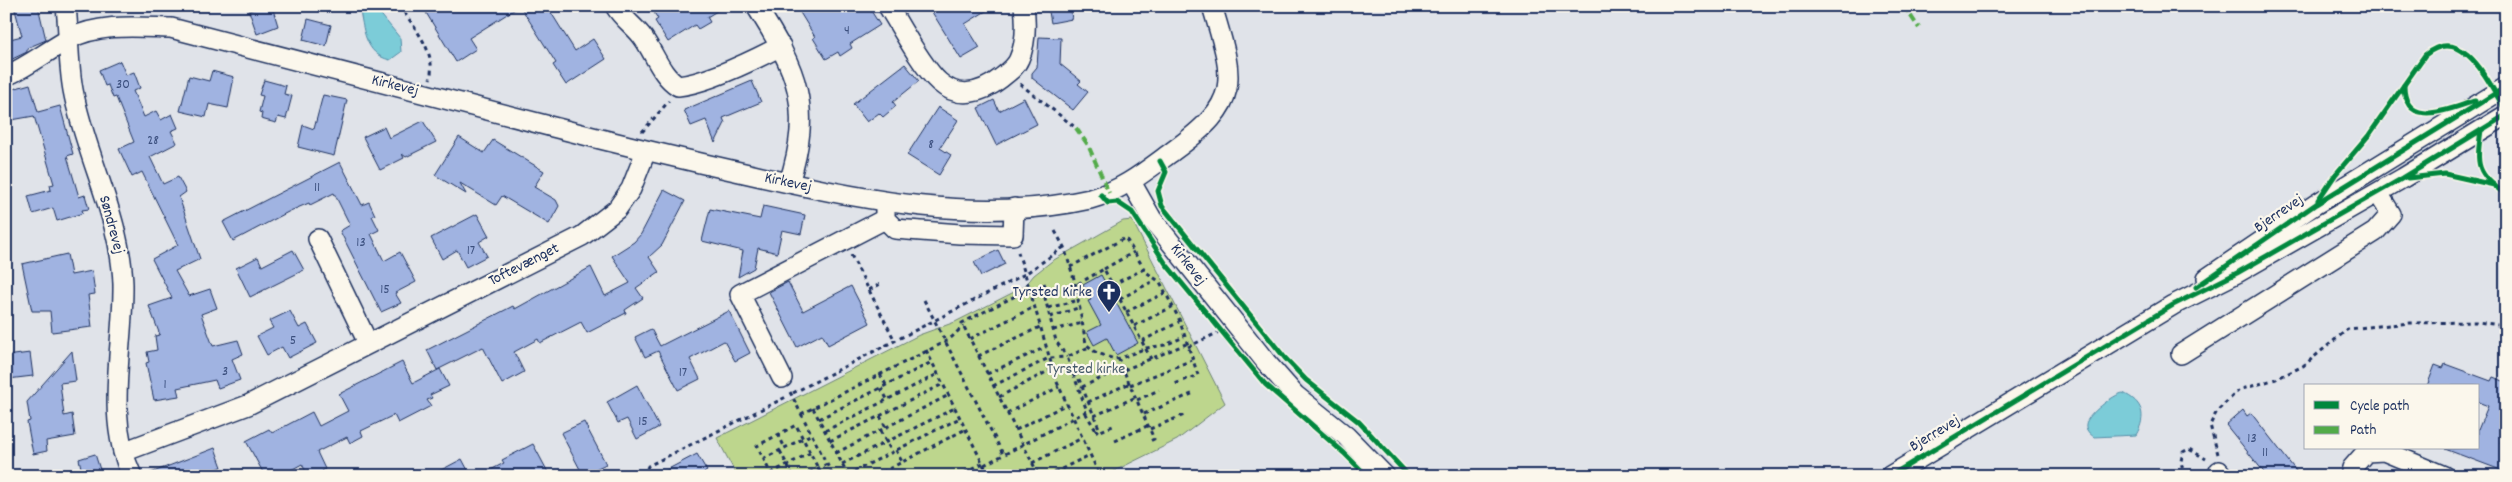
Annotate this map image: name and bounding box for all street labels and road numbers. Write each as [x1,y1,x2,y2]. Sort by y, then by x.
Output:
street label: Kirkevej [369,69,421,103]
street label: Kirkevej [762,167,814,199]
street label: Bjerrevej [2250,189,2308,239]
street label: Søndrevej [92,193,130,257]
street label: Toftevænget [485,237,564,293]
street label: Kirkevej [1164,239,1212,291]
street label: Bjerrevej [1905,410,1965,458]

